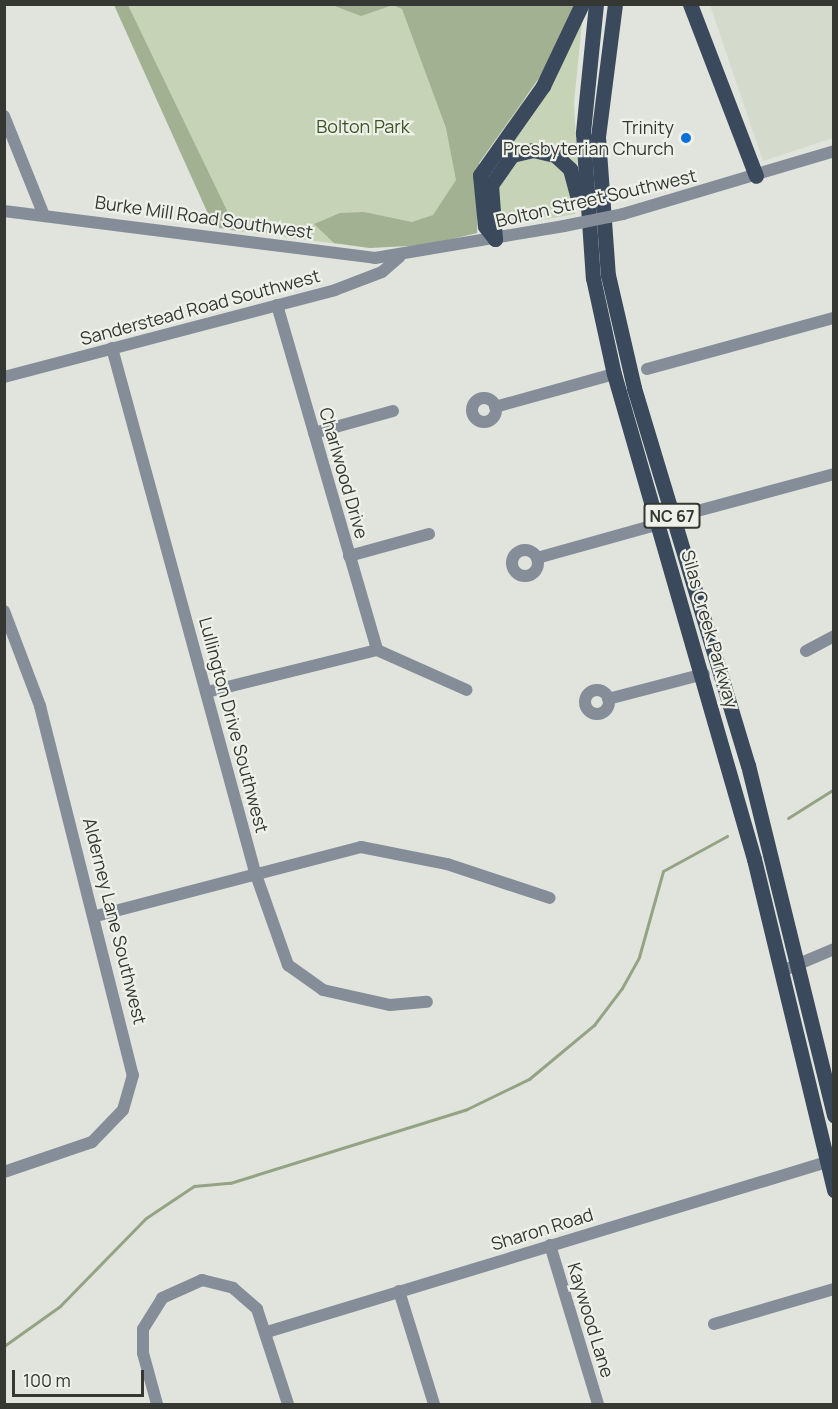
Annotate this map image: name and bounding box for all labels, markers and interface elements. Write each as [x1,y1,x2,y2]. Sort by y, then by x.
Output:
park label: Bolton Park [316,115,410,137]
place label: Trinity Presbyterian Church [503,117,674,160]
marker: Trinity Presbyterian Church [679,131,693,145]
street label: Bolton Street Southwest [494,164,698,232]
street label: Burke Mill Road Southwest [94,191,314,243]
street label: Sanderstead Road Southwest [78,265,322,349]
street label: Charlwood Drive [315,405,373,541]
road number: NC 67 [644,503,700,529]
street label: Silas Creek Parkway [677,547,743,711]
street label: Lullington Drive Southwest [195,615,273,835]
street label: Alderney Lane Southwest [79,815,151,1027]
street label: Sharon Road [488,1203,596,1255]
street label: Kaywood Lane [563,1260,619,1380]
scale bar [15,1358,147,1396]
text: 100 m [23,1368,71,1392]

